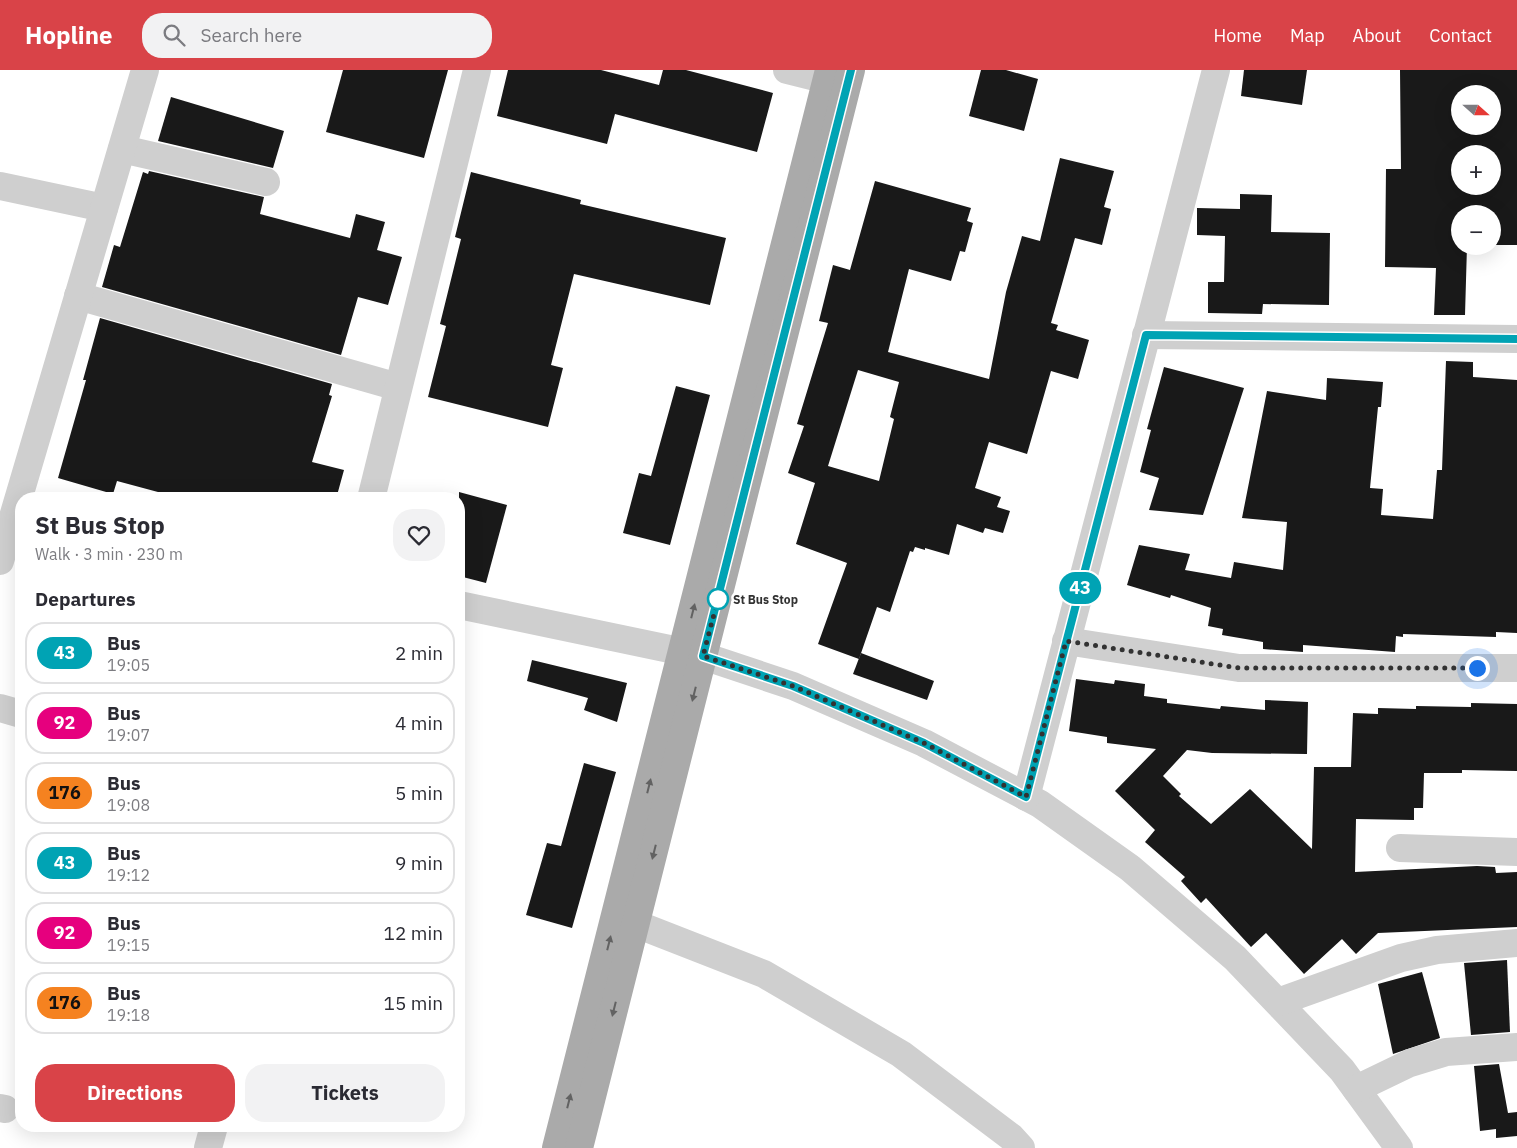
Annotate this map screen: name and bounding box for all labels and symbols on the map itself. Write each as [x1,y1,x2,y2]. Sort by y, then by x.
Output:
north arrow [1451,85,1501,135]
line badge: 43 [1058,572,1102,604]
marker: St Bus Stop [707,588,729,610]
place label: St Bus Stop [733,592,798,607]
one-way arrow [689,604,697,619]
your location [1465,656,1490,681]
one-way arrow [690,687,698,702]
one-way arrow [645,778,653,793]
one-way arrow [650,844,658,859]
one-way arrow [605,936,613,951]
one-way arrow [610,1002,618,1017]
one-way arrow [565,1093,573,1108]

